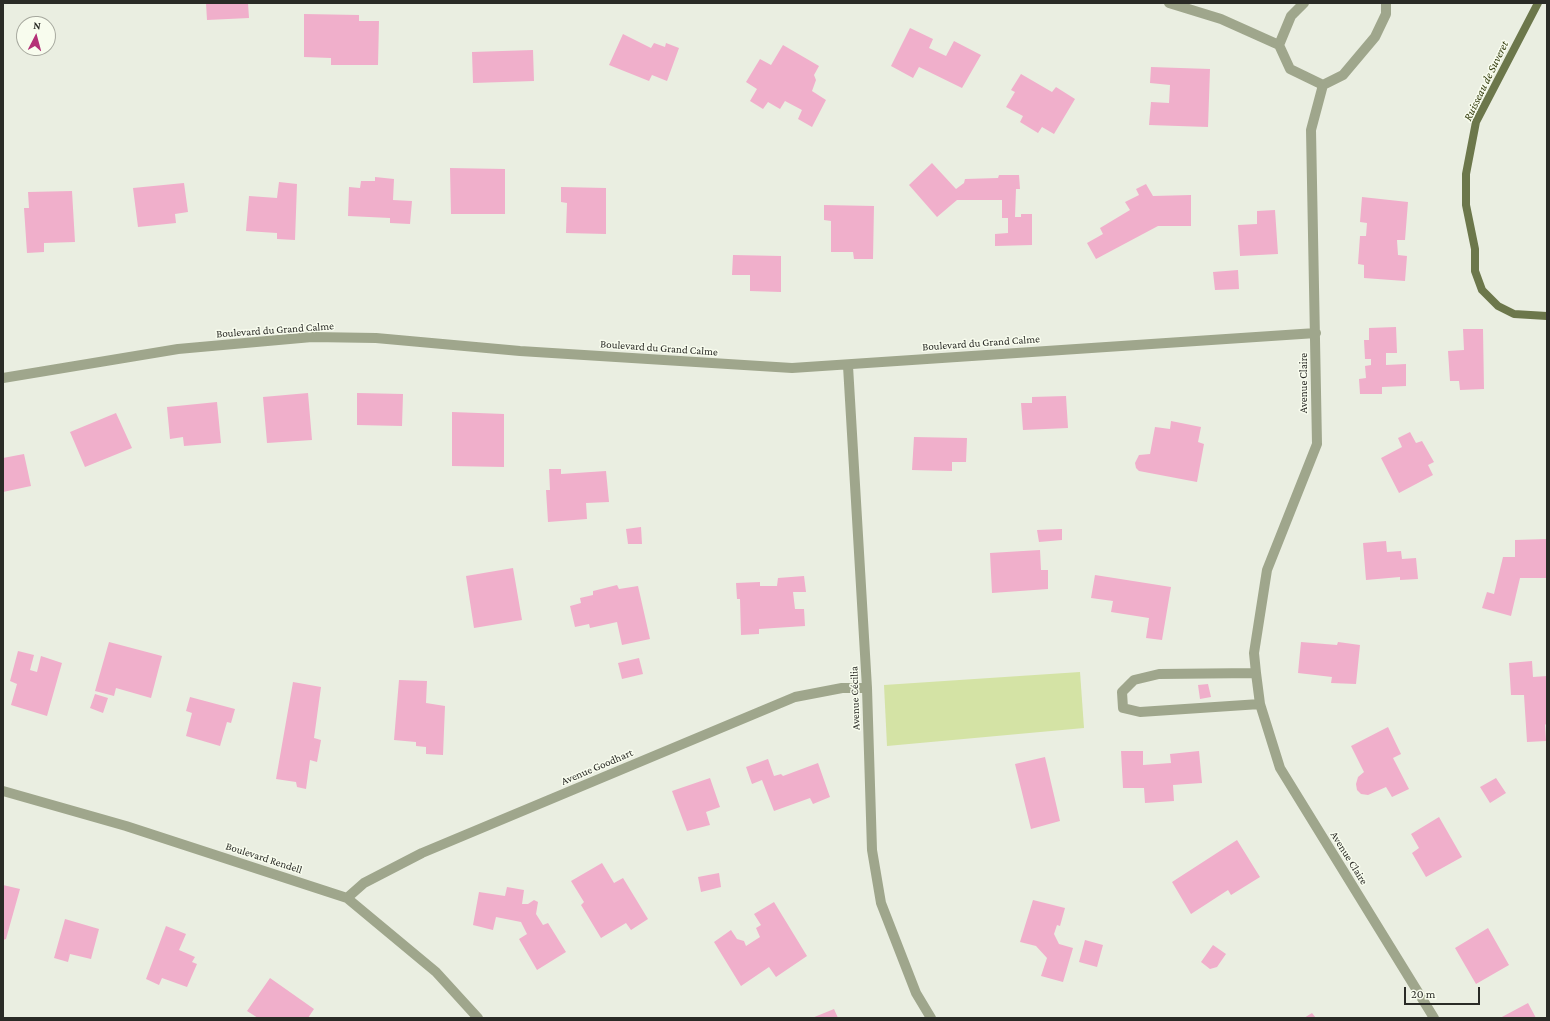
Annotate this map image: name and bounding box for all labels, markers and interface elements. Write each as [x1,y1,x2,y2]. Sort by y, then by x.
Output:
north arrow [16,16,56,56]
text: N [33,19,42,31]
water label: Ruisseau de Suveret [1460,39,1512,123]
street label: Boulevard du Grand Calme [216,319,334,341]
street label: Boulevard du Grand Calme [922,332,1040,354]
street label: Boulevard du Grand Calme [600,337,718,359]
street label: Avenue Claire [1297,353,1311,413]
street label: Avenue Cécilia [847,666,863,730]
street label: Avenue Goodhart [559,746,635,788]
street label: Avenue Claire [1327,829,1371,887]
street label: Boulevard Rendell [224,839,304,877]
scale bar [1406,979,1482,1005]
text: 20 m [1411,987,1435,1001]

